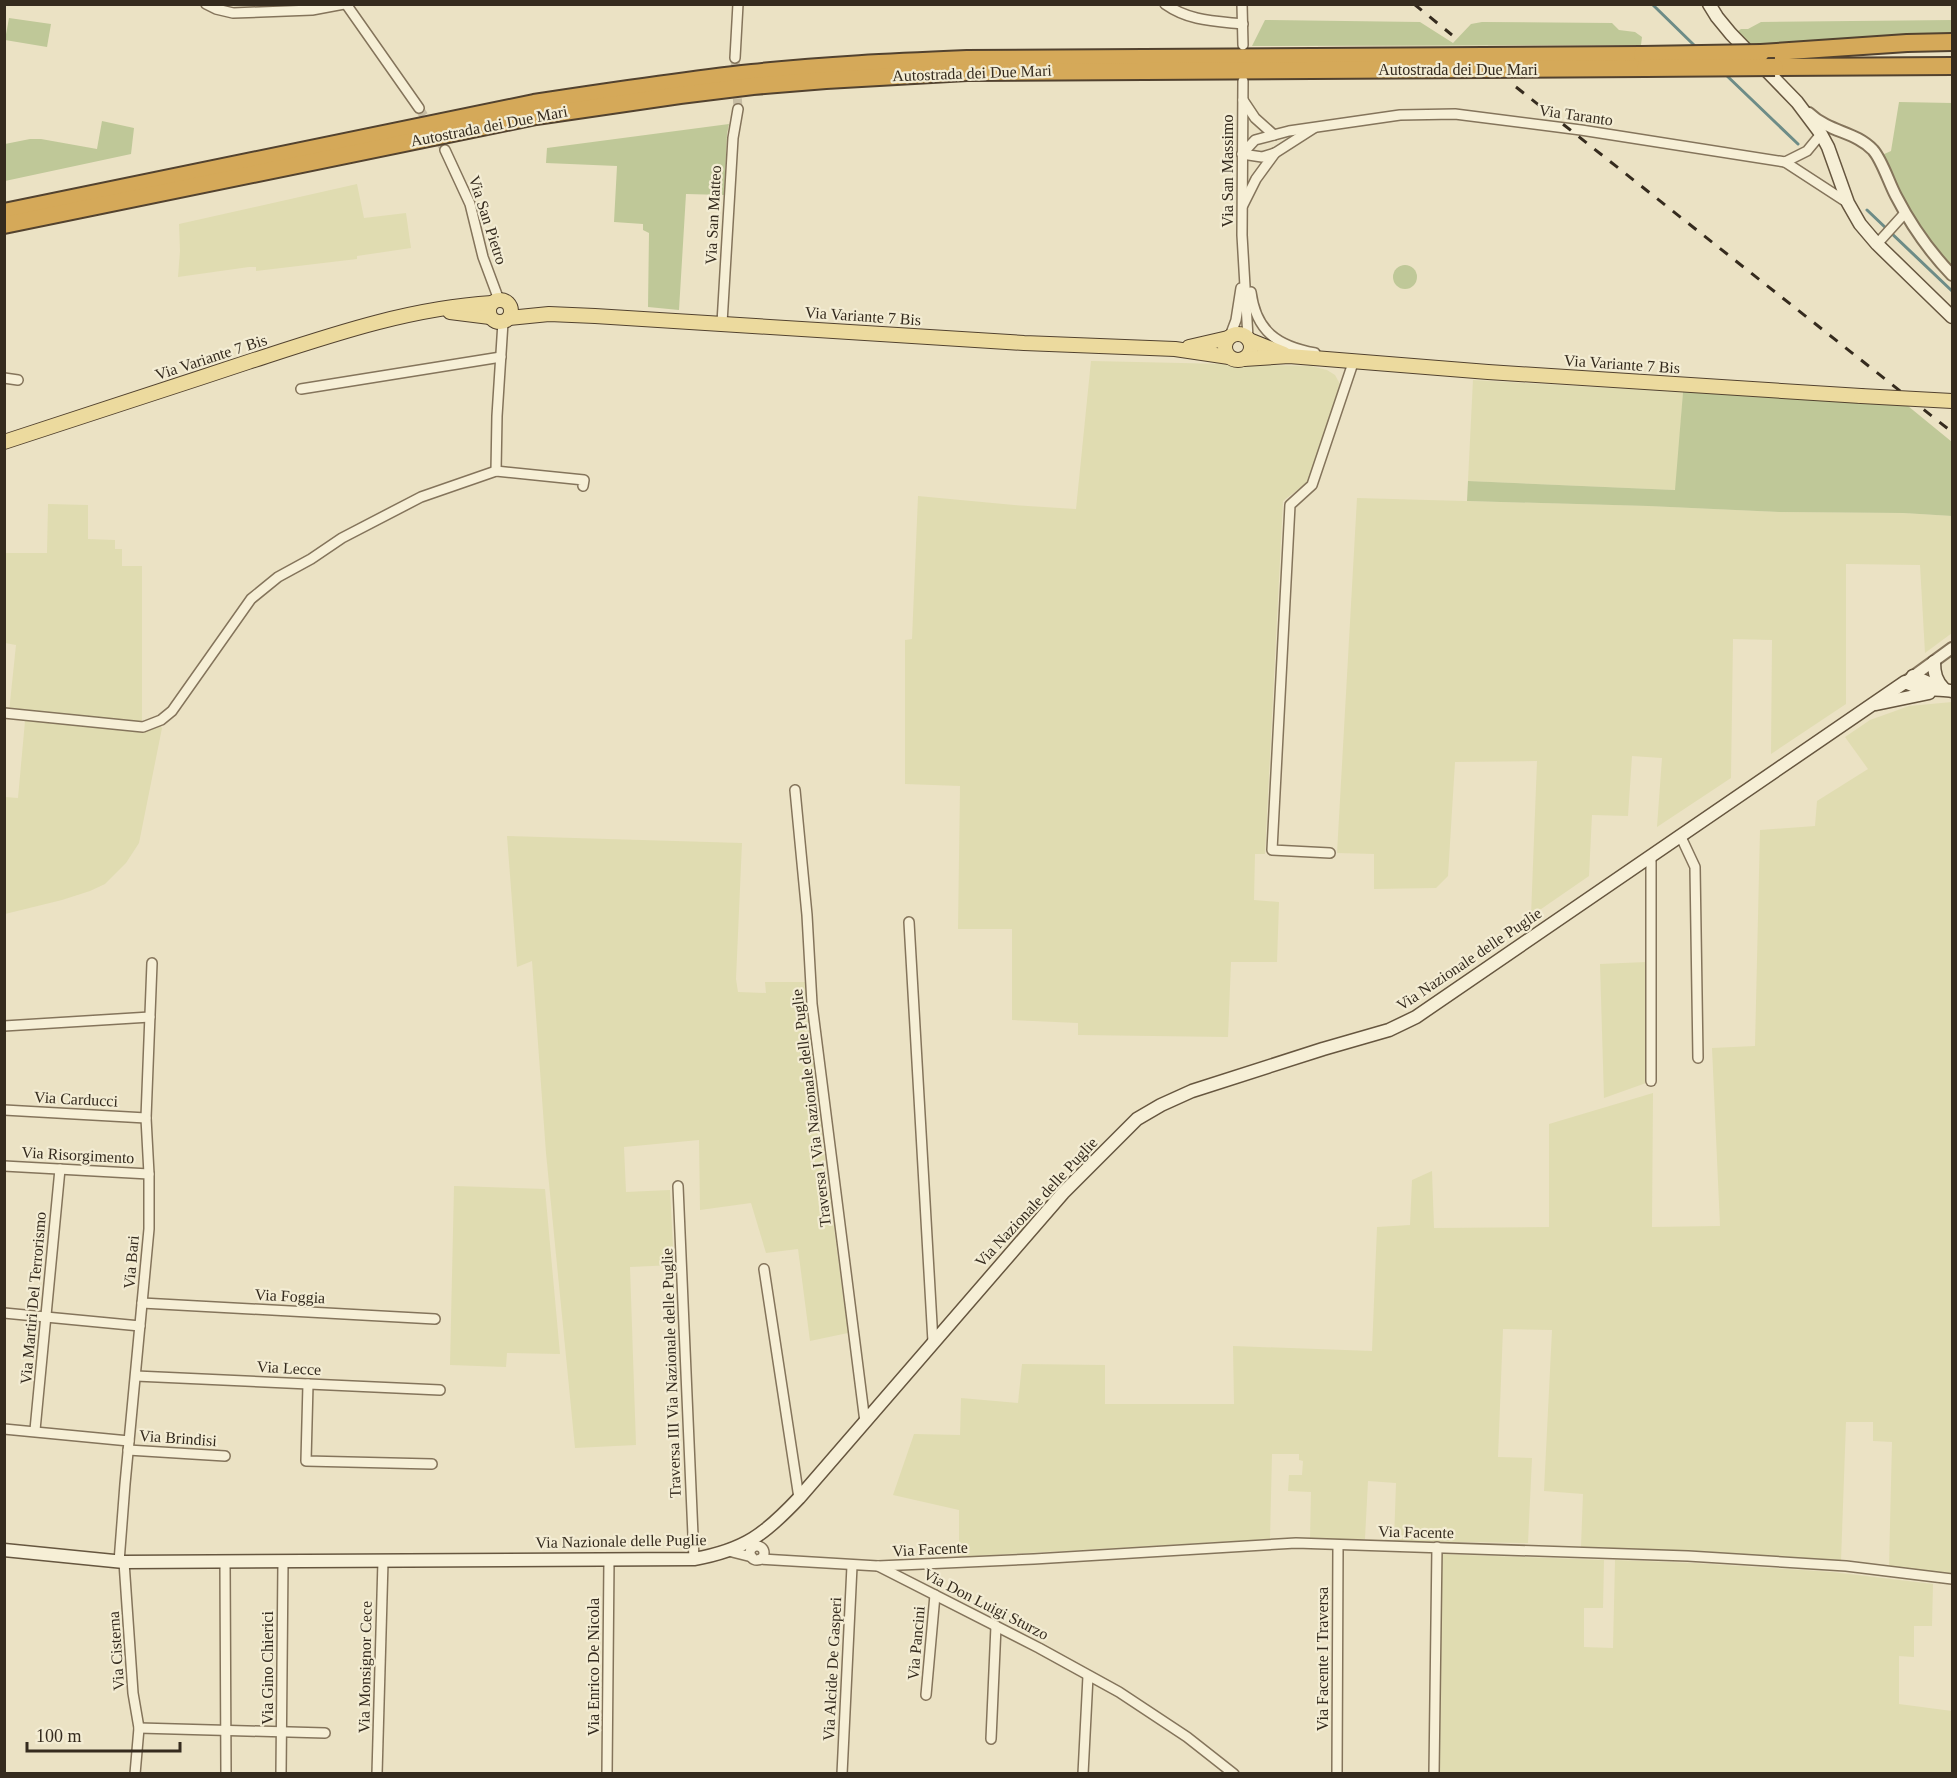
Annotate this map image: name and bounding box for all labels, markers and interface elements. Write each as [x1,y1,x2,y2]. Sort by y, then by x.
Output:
street label: Autostrada dei Due Mari [1378,61,1538,78]
street label: Autostrada dei Due Mari [892,62,1053,84]
street label: Via Taranto [1538,101,1614,129]
street label: Autostrada dei Due Mari [409,102,569,150]
street label: Via San Massimo [1219,115,1236,227]
street label: Via San Matteo [702,165,724,265]
street label: Via San Pietro [466,173,510,267]
street label: Via Variante 7 Bis [804,303,922,329]
street label: Via Variante 7 Bis [153,331,269,383]
street label: Via Variante 7 Bis [1563,351,1681,377]
street label: Via Nazionale delle Puglie [1393,904,1545,1015]
street label: Traversa I Via Nazionale delle Puglie [788,988,835,1228]
street label: Via Carducci [34,1088,119,1110]
street label: Via Nazionale delle Puglie [971,1134,1101,1271]
street label: Via Risorgimento [21,1144,135,1167]
street label: Via Martiri Del Terrorismo [17,1211,49,1385]
street label: Via Bari [120,1234,142,1289]
street label: Traversa III Via Nazionale delle Puglie [658,1248,685,1498]
street label: Via Foggia [254,1286,326,1307]
street label: Via Lecce [256,1358,322,1378]
street label: Via Brindisi [139,1427,218,1449]
street label: Via Facente [1378,1523,1454,1541]
street label: Via Nazionale delle Puglie [535,1531,707,1552]
street label: Via Facente [892,1539,968,1559]
street label: Via Don Luigi Sturzo [920,1565,1051,1644]
street label: Via Facente I Traversa [1314,1587,1331,1731]
street label: Via Alcide De Gasperi [820,1596,845,1742]
street label: Via Enrico De Nicola [585,1598,602,1736]
street label: Via Monsignor Cece [355,1601,376,1733]
street label: Via Pancini [904,1605,928,1681]
street label: Via Cisterna [105,1611,127,1691]
street label: Via Gino Chierici [259,1611,276,1725]
scale bar [27,1715,180,1753]
text: 100 m [36,1726,82,1746]

